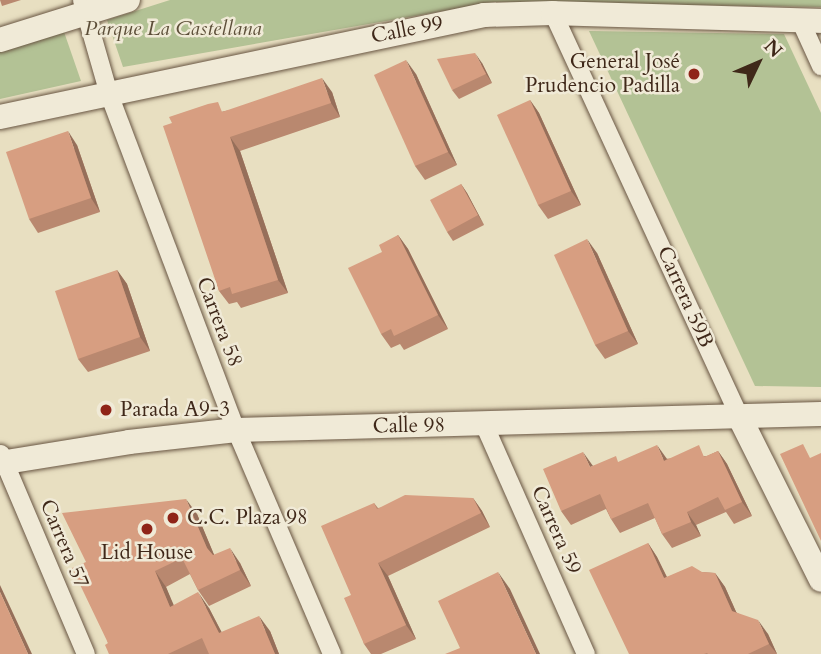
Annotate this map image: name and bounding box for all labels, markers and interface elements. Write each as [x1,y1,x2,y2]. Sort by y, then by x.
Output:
street label: Calle 99 [369,11,445,49]
park label: Parque La Castellana [84,16,262,42]
north arrow [723,28,793,98]
text: N [758,33,788,63]
place label: General José Prudencio Padilla [525,49,680,99]
marker: General José Prudencio Padilla [686,66,702,82]
street label: Carrera 59B [651,242,719,352]
street label: Carrera 58 [190,274,248,370]
place label: Parada A9-3 [120,397,230,423]
marker: Parada A9-3 [98,402,114,418]
street label: Calle 98 [373,413,445,439]
street label: Carrera 59 [525,482,587,578]
street label: Carrera 57 [34,496,94,592]
place label: C.C. Plaza 98 [187,505,308,531]
marker: C.C. Plaza 98 [165,510,181,526]
marker: Lid House [139,521,155,537]
place label: Lid House [101,540,193,566]

